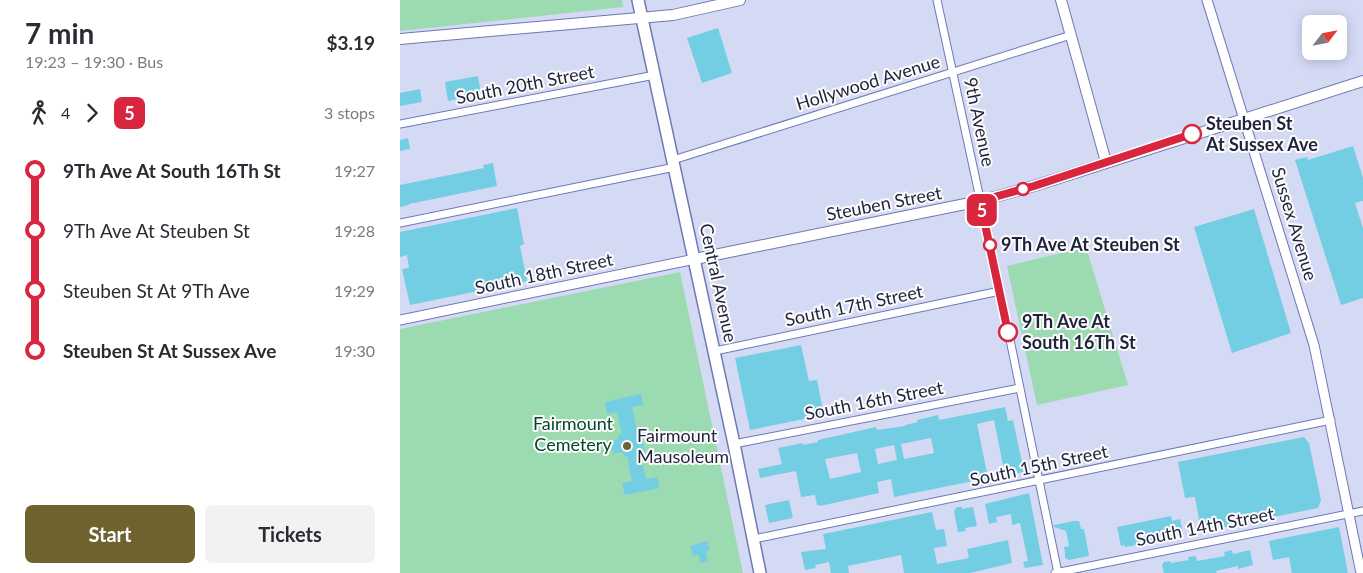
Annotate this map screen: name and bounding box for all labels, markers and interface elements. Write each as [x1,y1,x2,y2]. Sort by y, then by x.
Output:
north arrow [1302,15,1348,60]
map controls [1302,15,1347,60]
text: 7 min [25,16,94,50]
text: $3.19 [326,31,375,54]
street label: Hollywood Avenue [793,50,942,114]
text: 19:23 – 19:30 · Bus [25,52,163,71]
street label: South 20th Street [454,60,596,108]
street label: 9th Avenue [960,75,1000,168]
icon: walk [25,99,53,127]
icon: forward [78,99,106,127]
text: 5 [124,102,135,124]
text: 4 [61,103,70,122]
text: 3 stops [324,103,375,122]
place label: Steuben St At Sussex Ave [1205,112,1318,155]
marker: Steuben St At Sussex Ave [1182,124,1202,144]
text: 9Th Ave At South 16Th St [63,159,281,182]
text: 19:27 [334,161,375,180]
street label: Sussex Avenue [1267,164,1323,283]
street label: Steuben Street [824,181,944,225]
unlabelled marker [1016,182,1030,196]
line badge: 5 [966,194,998,226]
text: 5 [977,199,987,221]
text: 9Th Ave At Steuben St [63,219,250,242]
text: 19:28 [334,221,375,240]
street label: Central Avenue [696,221,742,344]
place label: 9Th Ave At Steuben St [1001,233,1180,255]
marker: 9Th Ave At Steuben St [983,238,997,252]
street label: South 18th Street [473,248,615,298]
text: Steuben St At 9Th Ave [63,279,250,302]
street label: South 17th Street [783,280,925,330]
text: 19:29 [334,281,375,300]
place label: 9Th Ave At South 16Th St [1022,310,1136,353]
marker: 9Th Ave At South 16Th St [998,322,1018,342]
text: Steuben St At Sussex Ave [63,339,276,362]
text: 19:30 [334,341,375,360]
street label: South 16th Street [803,376,945,424]
park label: Fairmount Cemetery [533,412,614,455]
place label: Fairmount Mausoleum [637,424,729,467]
marker: Fairmount Mausoleum [621,440,633,452]
street label: South 15th Street [968,440,1110,490]
street label: South 14th Street [1134,502,1276,550]
button: Start [25,505,195,563]
button: Tickets [205,505,375,563]

